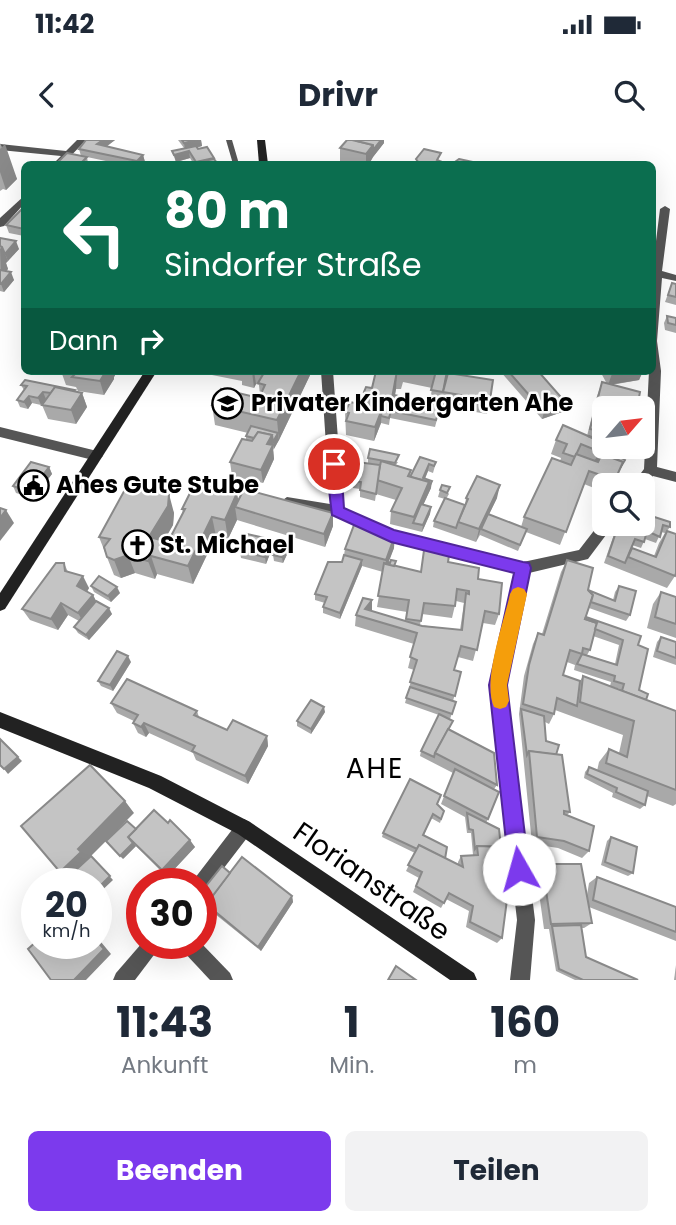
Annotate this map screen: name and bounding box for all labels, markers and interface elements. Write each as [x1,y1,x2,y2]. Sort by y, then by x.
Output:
text: 11:42 [35,6,94,42]
text: Drivr [298,72,378,117]
icon: back [28,76,66,114]
icon: search [610,76,648,114]
text: 80 m [164,177,290,245]
icon: left [49,189,140,280]
text: Sindorfer Straße [164,242,422,287]
icon: right [132,322,170,360]
text: Dann [49,323,118,359]
school or university icon: Privater Kindergarten Ahe [211,386,245,420]
place label: Privater Kindergarten Ahe [251,386,573,419]
north arrow [592,396,654,458]
map controls [592,396,655,536]
pin [304,434,364,494]
icon: arrive [315,445,353,483]
public building icon: Ahes Gute Stube [16,468,50,502]
place label: Ahes Gute Stube [56,468,259,501]
button: search [592,473,655,536]
church icon: St. Michael [120,528,154,562]
place label: St. Michael [160,528,294,561]
district label: AHE [346,749,404,788]
street label: Florianstraße [285,813,458,950]
position arrow [482,832,556,906]
speed limit sign: 30 [126,868,217,959]
text: 20 [45,880,88,929]
text: km/h [43,918,90,943]
text: 11:43 [116,993,213,1052]
text: 1 [344,993,360,1052]
text: 160 [490,993,560,1052]
text: Ankunft [121,1049,208,1081]
text: Min. [329,1049,374,1081]
text: m [513,1049,537,1081]
button: Beenden [28,1131,331,1211]
button: Teilen [345,1131,648,1211]

